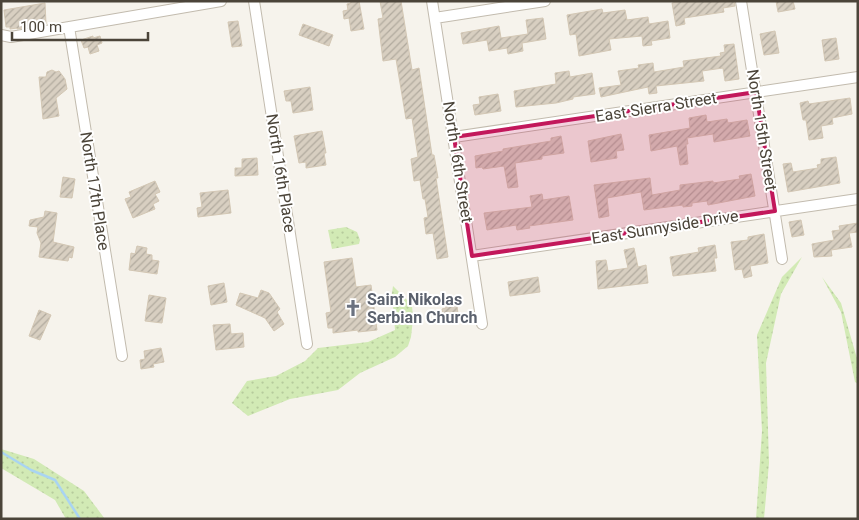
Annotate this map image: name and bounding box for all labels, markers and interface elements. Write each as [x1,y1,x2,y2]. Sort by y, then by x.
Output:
scale bar [12,10,149,42]
text: 100 m [20,18,62,36]
street label: North 15th Street [743,68,781,192]
street label: East Sierra Street [594,88,718,126]
street label: North 16th Street [439,100,477,224]
street label: North 16th Place [262,112,300,234]
street label: North 17th Place [76,130,114,252]
street label: East Sunnyside Drive [590,206,740,248]
place label: Saint Nikolas Serbian Church [367,290,478,327]
church icon: Saint Nikolas Serbian Church [343,298,363,318]

